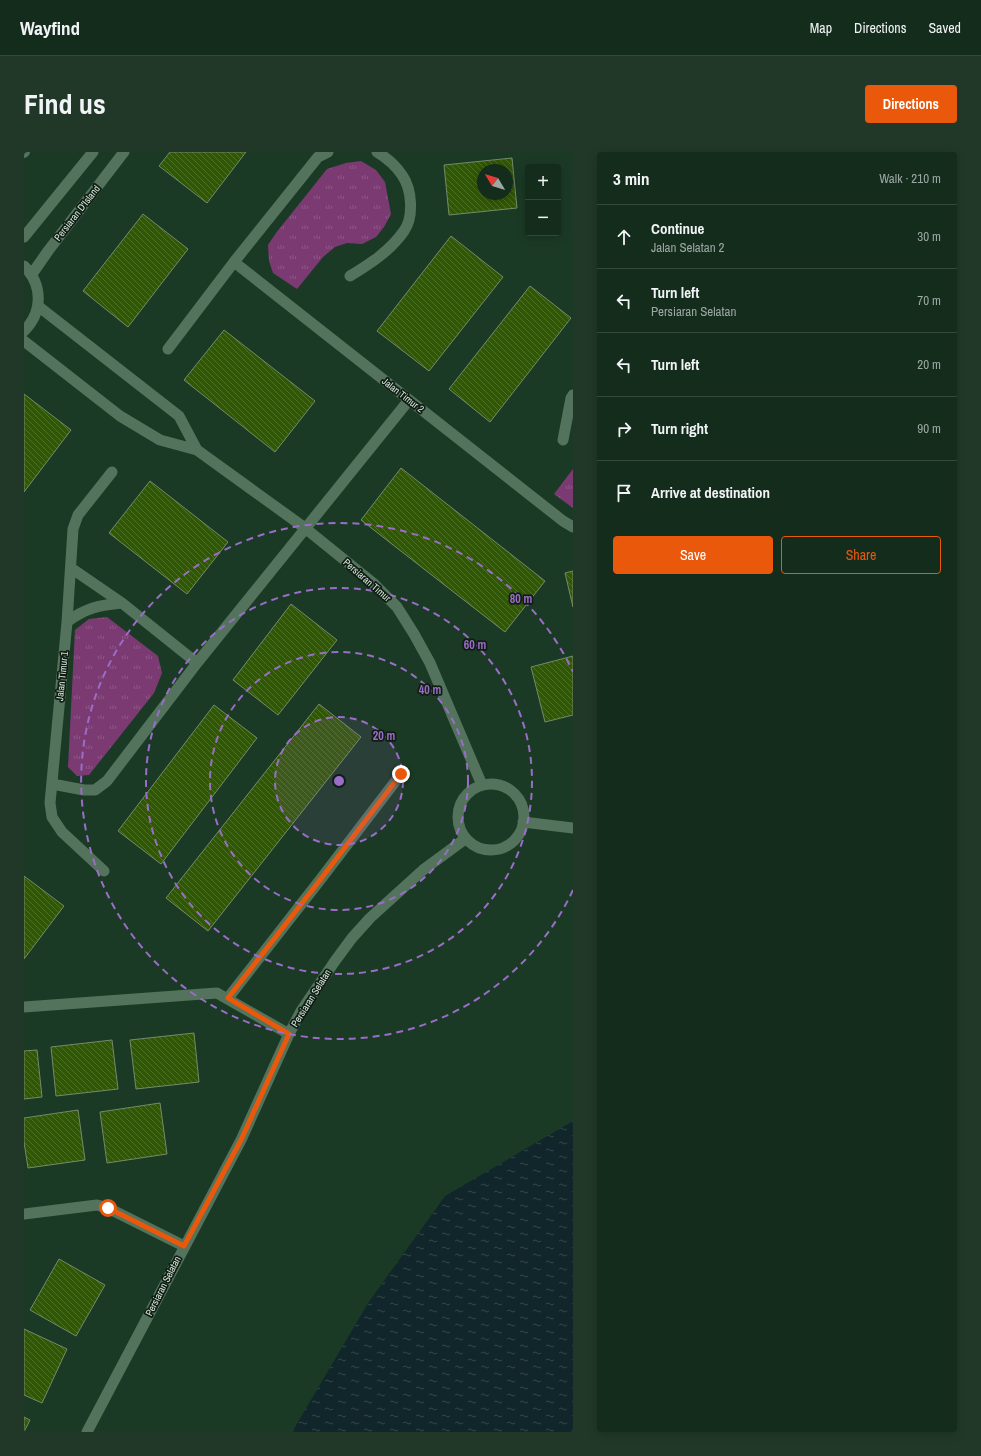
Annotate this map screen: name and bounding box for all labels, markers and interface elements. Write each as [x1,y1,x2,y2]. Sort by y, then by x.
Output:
text: Wayfind [20,15,80,41]
text: Map [810,19,832,37]
text: Directions [854,19,906,37]
text: Saved [928,19,961,37]
text: Find us [24,85,106,123]
button: Directions [865,85,957,123]
north arrow [477,164,513,200]
map controls [525,164,561,236]
button: + [525,164,561,200]
text: 3 min [613,167,649,190]
text: Walk · 210 m [879,170,941,187]
street label: Persiaran D'Island [51,183,103,243]
button: − [525,200,561,236]
text: Continue [651,218,704,239]
icon: ahead [613,226,635,248]
text: 30 m [917,228,941,245]
text: Jalan Selatan 2 [651,239,725,256]
text: Turn left [651,282,699,303]
icon: left [613,290,635,312]
text: 70 m [917,292,941,309]
text: Persiaran Selatan [651,303,736,320]
icon: left [613,354,635,376]
text: Turn left [651,354,699,375]
text: 20 m [917,356,941,373]
street label: Jalan Timur 2 [379,375,427,416]
icon: right [613,418,635,440]
text: Turn right [651,418,708,439]
text: 90 m [917,420,941,437]
icon: arrive [613,482,635,504]
text: Arrive at destination [651,482,770,503]
button: Save [613,536,773,574]
button: Share [781,536,941,574]
street label: Persiaran Timur [341,556,394,604]
text: 80 m [510,591,532,607]
text: 60 m [464,637,486,653]
street label: Jalan Timur 1 [53,650,71,701]
text: 40 m [419,682,441,698]
text: 20 m [373,728,395,744]
route end [392,765,410,783]
centre of rings [332,774,346,788]
street label: Persiaran Selatan [288,967,334,1029]
route start [99,1199,117,1217]
street label: Persiaran Selatan [142,1254,184,1318]

